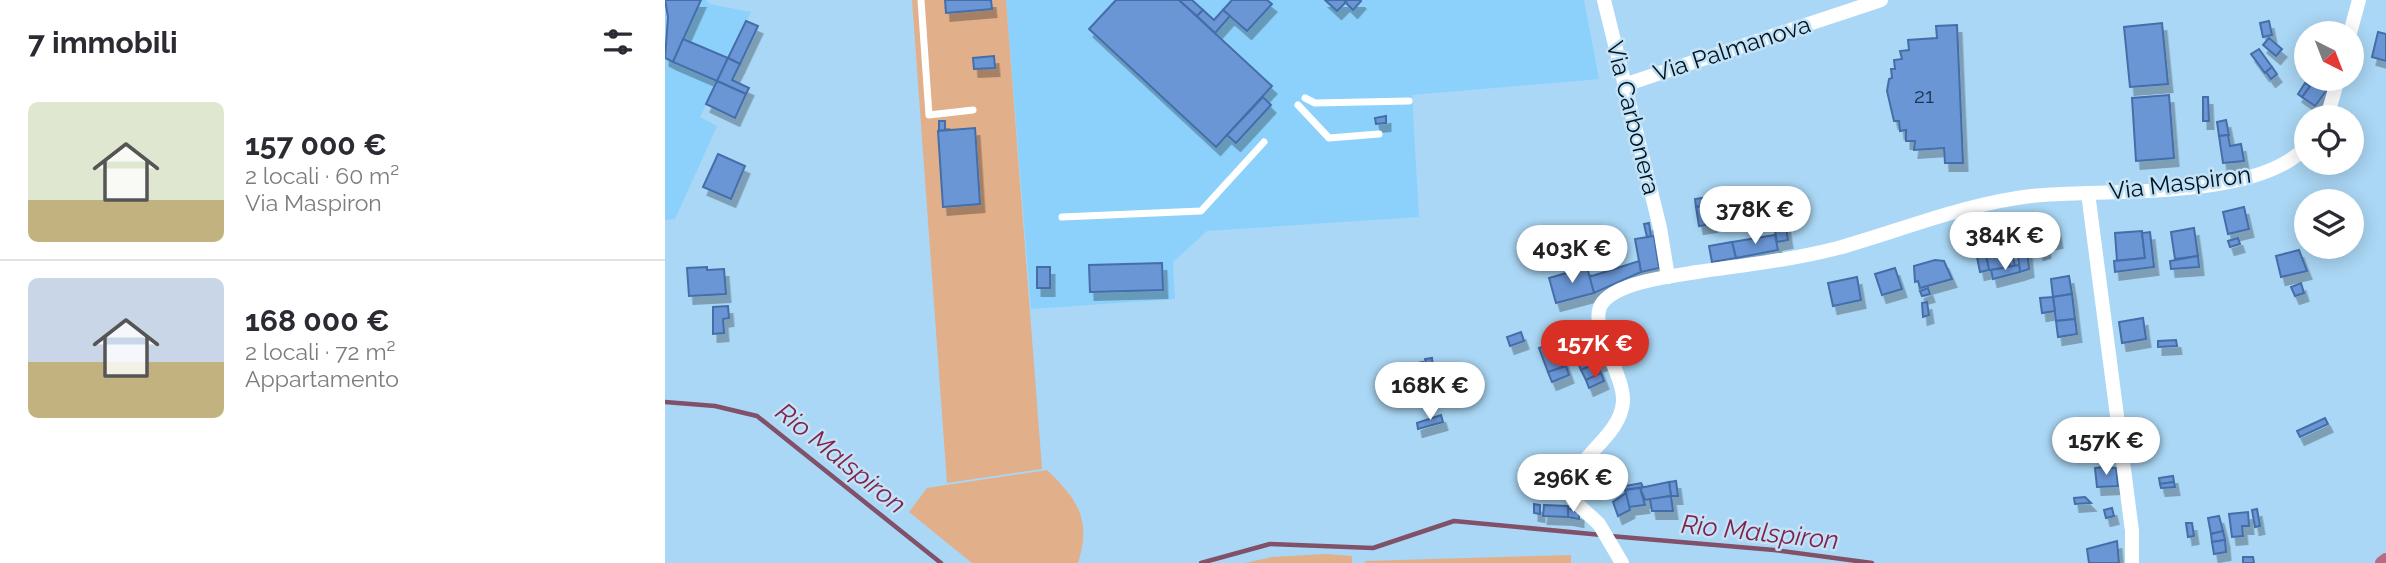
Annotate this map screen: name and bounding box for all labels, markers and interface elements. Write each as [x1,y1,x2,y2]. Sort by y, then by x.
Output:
street label: Via Palmanova [1650,9,1814,88]
north arrow [2294,21,2364,91]
map controls [2294,21,2364,259]
icon: filters [599,23,637,61]
text: 7 immobili [28,25,178,60]
street label: Via Carbonera [1600,38,1667,198]
house number: 21 [1914,83,1934,108]
button: locate [2294,105,2364,175]
text: 157 000 € [245,127,387,162]
icon: home [84,130,168,214]
street label: Via Maspiron [2107,159,2253,206]
text: 2 locali · 60 m² [245,162,399,189]
pin: 378K € [1698,187,1812,246]
text: Via Maspiron [245,189,382,216]
button: layers [2294,189,2364,259]
text: 378K € [1716,195,1794,222]
pin: 384K € [1948,212,2062,272]
text: 384K € [1966,221,2044,248]
pin: 403K € [1515,226,1629,285]
text: 403K € [1532,234,1612,261]
text: 168 000 € [245,303,390,338]
icon: home [84,306,168,390]
pin: 157K € [1538,320,1652,380]
text: 157K € [1557,329,1633,356]
text: 2 locali · 72 m² [245,338,396,365]
pin: 168K € [1373,362,1487,422]
text: Appartamento [245,365,399,392]
text: 168K € [1391,371,1469,398]
water label: Rio Malspiron [770,397,912,519]
pin: 157K € [2049,418,2163,477]
text: 157K € [2068,426,2144,453]
pin: 296K € [1516,454,1630,514]
text: 296K € [1533,463,1613,490]
water label: Rio Malspiron [1680,509,1840,555]

